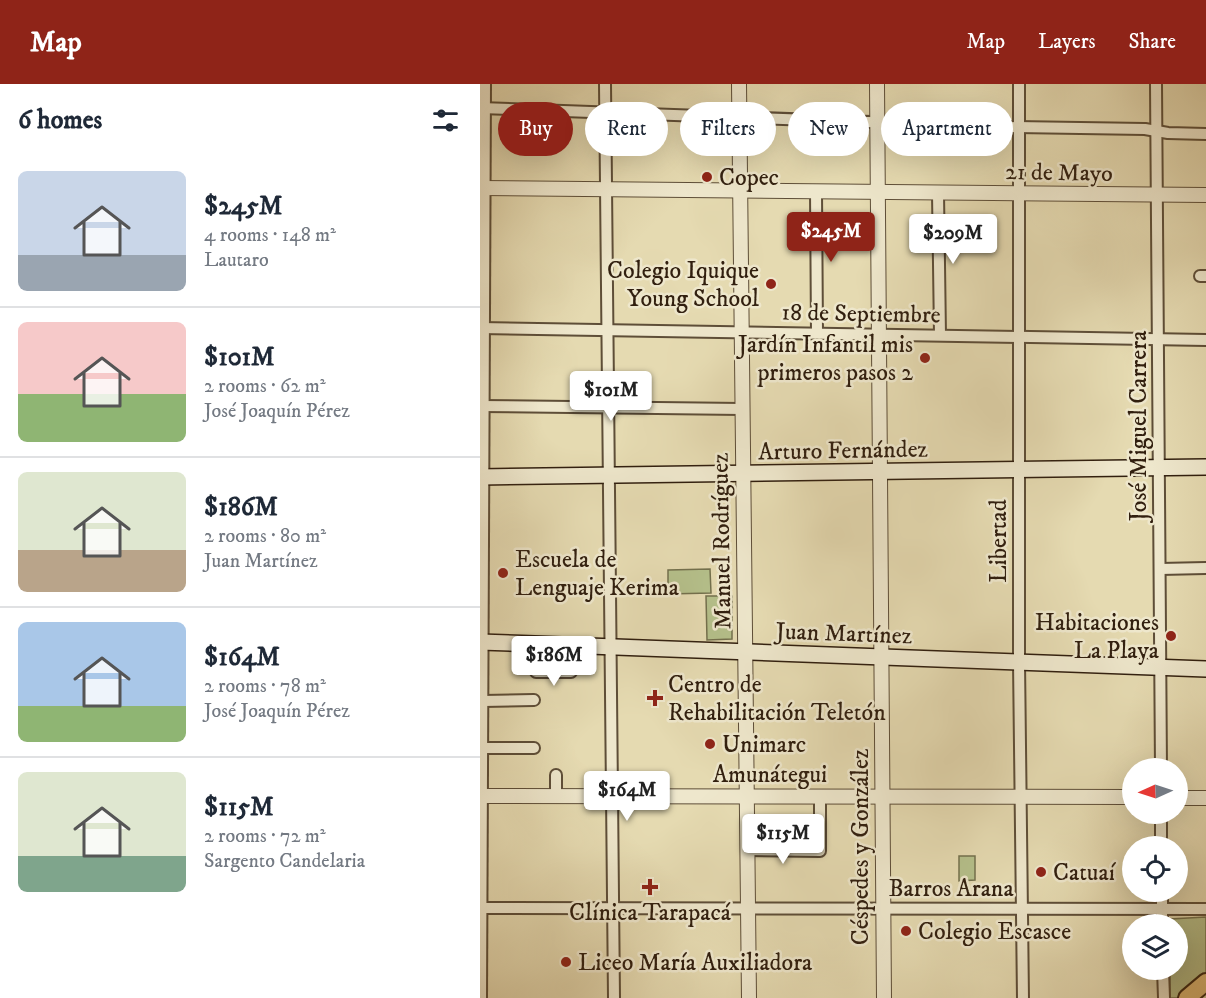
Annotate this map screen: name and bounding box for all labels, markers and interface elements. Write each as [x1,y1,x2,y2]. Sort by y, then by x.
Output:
text: Map [30,25,82,60]
text: Map [966,29,1005,55]
text: Layers [1038,29,1096,55]
text: Share [1129,29,1176,55]
chip: Buy [498,102,573,156]
chip: Rent [585,102,668,156]
chip: Filters [680,102,776,156]
chip: New [788,102,869,156]
chip: Apartment [881,102,1013,156]
text: 6 homes [18,104,102,137]
icon: filters [429,104,462,137]
street label: 21 de Mayo [1005,157,1113,189]
place label: Copec [719,163,779,193]
marker: Copec [700,170,714,184]
text: $245M [204,190,282,223]
icon: home [66,195,138,267]
pin: $245M [789,212,873,263]
pin: $209M [911,214,995,265]
text: $245M [801,219,861,244]
text: $209M [923,221,983,246]
text: 4 rooms · 148 m² [204,223,336,248]
text: Lautaro [204,248,269,273]
place label: Colegio Iquique Young School [607,256,760,314]
marker: Colegio Iquique Young School [764,277,778,291]
street label: 18 de Septiembre [781,298,941,330]
place label: Jardín Infantil mis primeros pasos 2 [736,330,913,388]
street label: José Miguel Carrera [1124,330,1154,523]
text: $101M [204,341,275,374]
icon: home [66,346,138,418]
marker: Jardín Infantil mis primeros pasos 2 [918,351,932,365]
pin: $101M [569,371,653,422]
text: 2 rooms · 62 m² [204,374,326,399]
text: $101M [584,378,638,403]
text: José Joaquín Pérez [204,399,350,424]
street label: Arturo Fernández [758,435,929,467]
street label: Manuel Rodríguez [705,452,739,630]
text: $186M [204,491,278,524]
icon: home [66,496,138,568]
street label: Libertad [984,499,1014,583]
text: 2 rooms · 80 m² [204,524,326,549]
place label: Escuela de Lenguaje Kerima [515,545,680,603]
text: Juan Martínez [204,549,318,574]
marker: Escuela de Lenguaje Kerima [496,566,510,580]
place label: Habitaciones La Playa [1035,608,1160,666]
street label: Juan Martínez [773,617,913,651]
marker: Habitaciones La Playa [1164,629,1178,643]
pin: $186M [512,636,596,687]
text: $164M [204,641,280,674]
text: $186M [526,643,582,668]
icon: home [66,646,138,718]
place label: Centro de Rehabilitación Teletón [668,670,886,728]
text: 2 rooms · 78 m² [204,674,326,699]
marker: Centro de Rehabilitación Teletón [646,689,664,707]
text: José Joaquín Pérez [204,699,350,724]
place label: Unimarc [722,730,806,760]
marker: Unimarc [703,737,717,751]
street label: Céspedes y González [846,748,876,945]
north arrow [1122,758,1188,824]
map controls [1122,758,1188,980]
street label: Amunátegui [713,760,827,790]
pin: $164M [585,771,669,822]
text: $164M [598,778,656,803]
text: $115M [204,791,274,824]
icon: home [66,796,138,868]
pin: $115M [741,814,825,865]
text: $115M [756,821,810,846]
text: 2 rooms · 72 m² [204,824,326,849]
button: locate [1122,836,1188,902]
text: Sargento Candelaria [204,849,365,874]
place label: Catuaí [1053,858,1117,888]
marker: Catuaí [1034,865,1048,879]
street label: Barros Arana [888,874,1014,904]
marker: Clínica Tarapacá [641,878,659,896]
place label: Clínica Tarapacá [569,898,732,928]
button: layers [1122,914,1188,980]
place label: Colegio Escasce [918,917,1071,947]
marker: Colegio Escasce [899,924,913,938]
place label: Liceo María Auxiliadora [578,948,813,978]
marker: Liceo María Auxiliadora [559,955,573,969]

